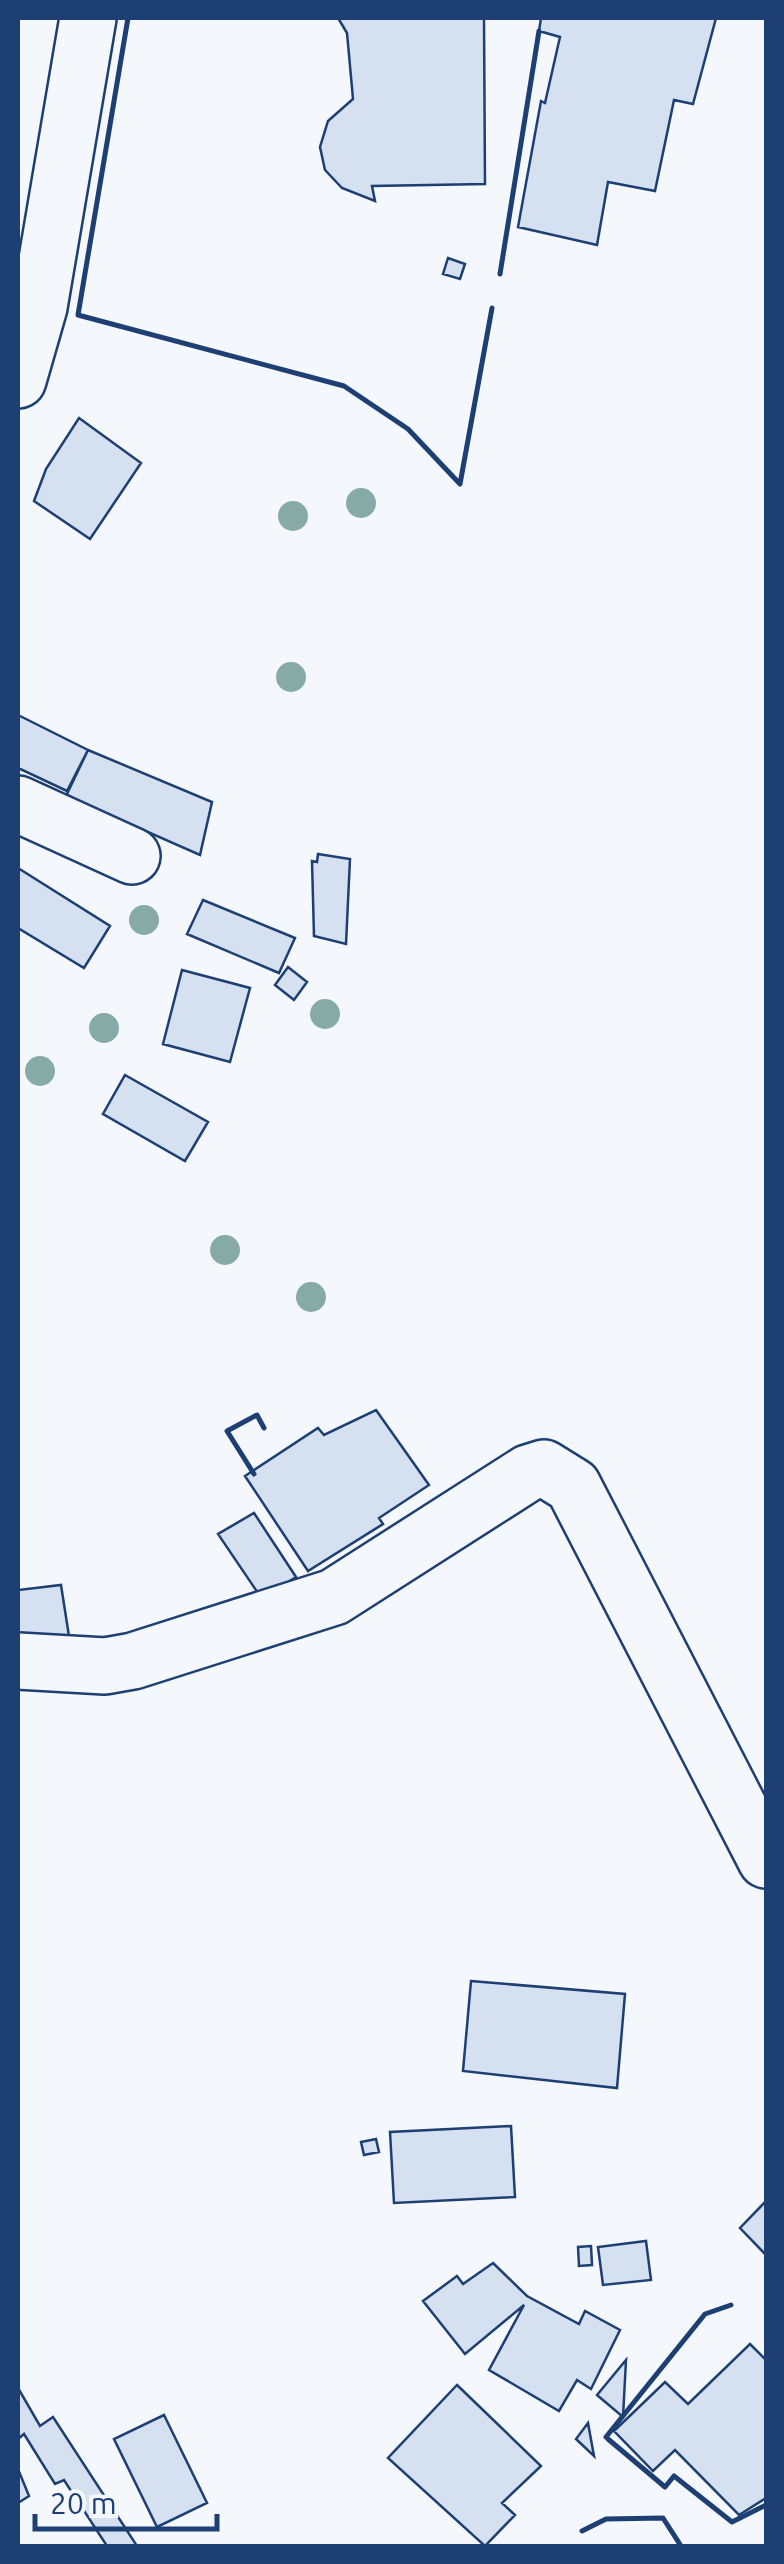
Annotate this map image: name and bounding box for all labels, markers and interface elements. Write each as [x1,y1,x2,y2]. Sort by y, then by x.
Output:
scale bar [35,2469,218,2531]
text: 20 m [50,2486,117,2520]

